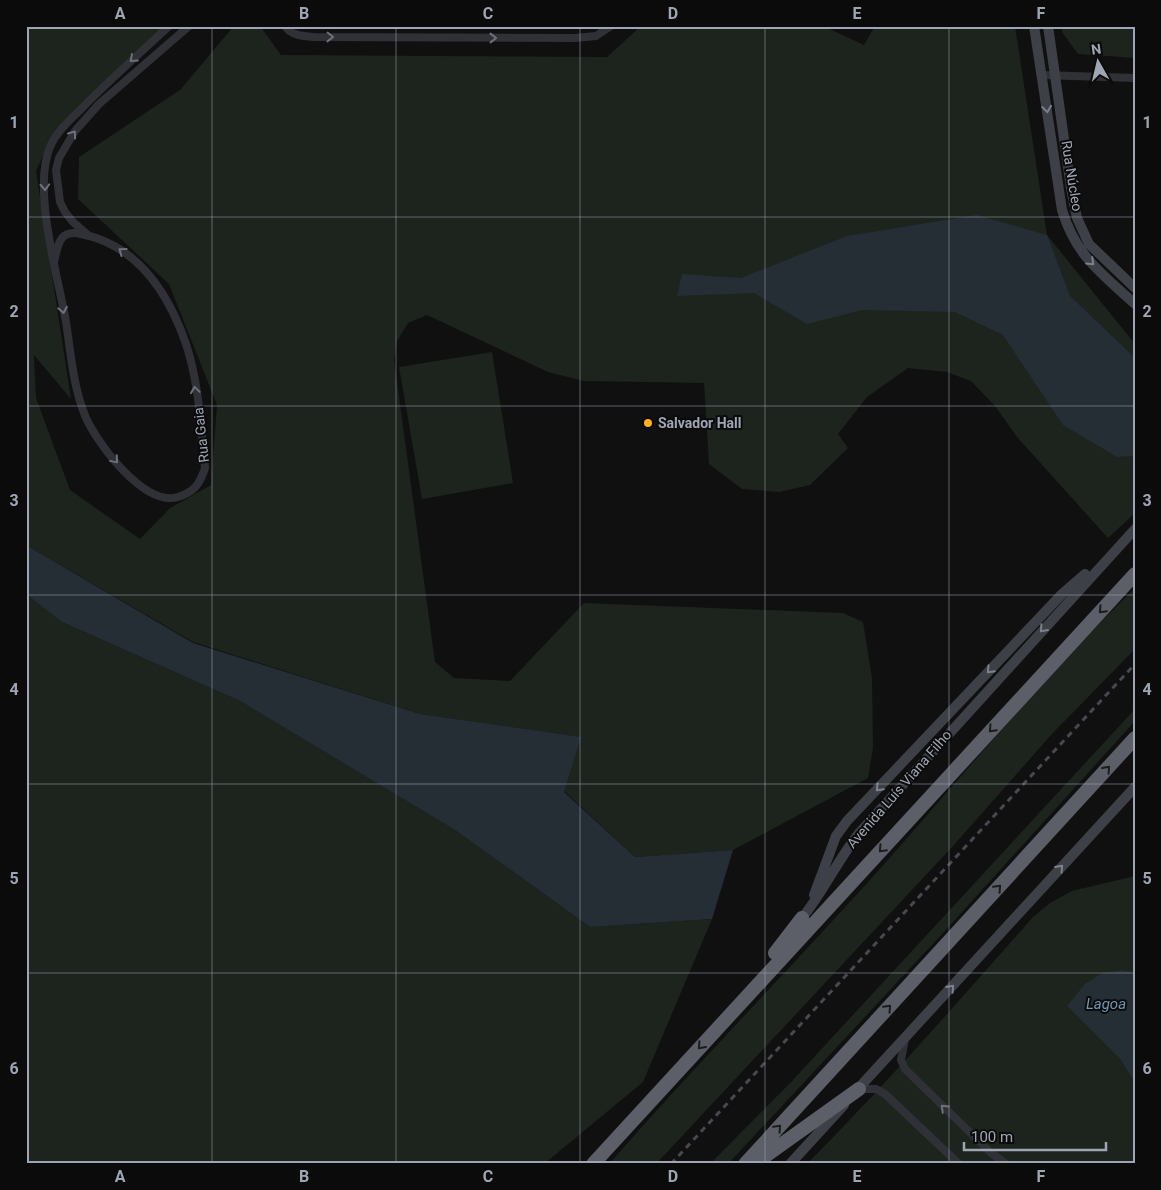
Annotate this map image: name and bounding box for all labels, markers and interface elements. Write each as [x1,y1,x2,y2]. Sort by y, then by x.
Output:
text: A [115,4,126,23]
text: B [299,4,309,23]
text: C [483,4,493,23]
text: D [668,4,678,23]
text: E [853,4,862,23]
text: F [1037,4,1046,23]
one-way arrow [326,32,334,42]
one-way arrow [489,33,497,43]
north arrow [1074,38,1124,88]
text: N [1090,41,1102,58]
one-way arrow [130,53,139,62]
one-way arrow [1041,105,1052,113]
text: 1 [9,113,19,132]
text: 1 [1142,113,1152,132]
one-way arrow [67,130,76,140]
street label: Rua Núcleo [1059,140,1085,212]
one-way arrow [39,184,50,192]
one-way arrow [118,248,127,257]
one-way arrow [1085,256,1094,265]
text: 2 [9,302,19,321]
text: 2 [1142,302,1152,321]
one-way arrow [58,305,68,314]
one-way arrow [191,386,201,394]
street label: Rua Gaia [190,407,212,463]
place label: Salvador Hall [658,415,741,431]
marker: Salvador Hall [642,417,654,429]
one-way arrow [110,455,119,464]
text: 3 [9,491,19,510]
text: 3 [1142,491,1152,510]
one-way arrow [1099,604,1108,613]
one-way arrow [1039,624,1048,633]
one-way arrow [987,664,996,673]
text: 4 [9,680,19,699]
text: 4 [1142,680,1152,699]
one-way arrow [989,724,998,733]
street label: Avenida Luís Viana Filho [843,727,955,851]
one-way arrow [1102,765,1111,774]
one-way arrow [876,783,885,792]
one-way arrow [879,843,888,852]
one-way arrow [1054,865,1063,874]
text: 5 [9,869,19,888]
text: 5 [1142,869,1152,888]
one-way arrow [992,885,1001,894]
one-way arrow [945,985,954,994]
water label: Lagoa [1086,995,1126,1013]
one-way arrow [882,1005,891,1014]
one-way arrow [698,1040,707,1049]
text: 6 [9,1059,19,1078]
text: 6 [1142,1059,1152,1078]
one-way arrow [941,1105,950,1114]
scale bar [964,1120,1106,1152]
one-way arrow [772,1124,781,1133]
text: 100 m [971,1128,1013,1146]
text: A [115,1167,126,1186]
text: B [299,1167,309,1186]
text: C [483,1167,493,1186]
text: D [668,1167,678,1186]
text: E [853,1167,862,1186]
text: F [1037,1167,1046,1186]

